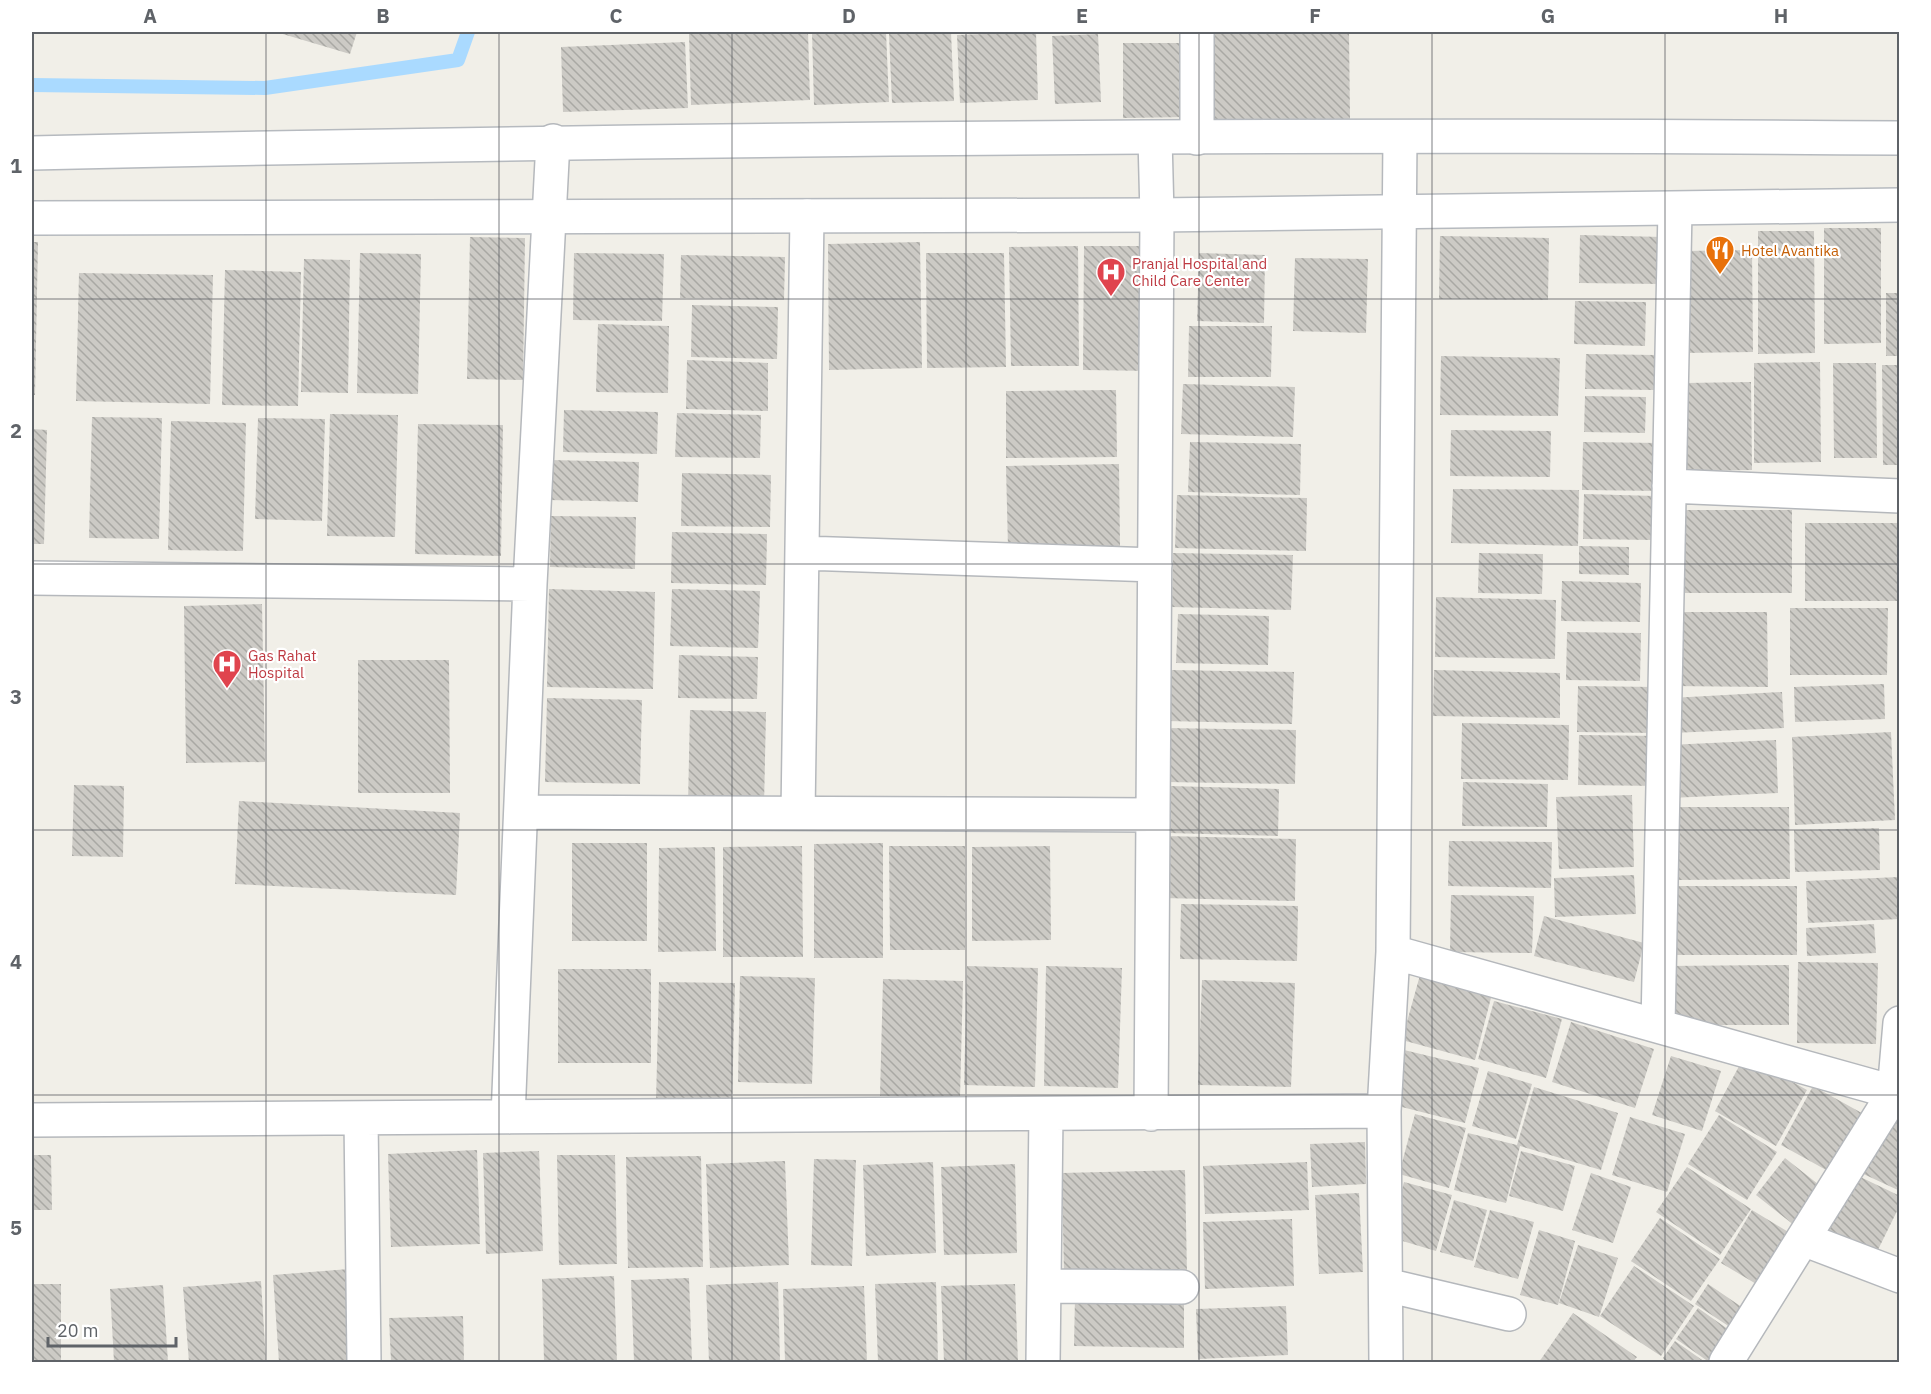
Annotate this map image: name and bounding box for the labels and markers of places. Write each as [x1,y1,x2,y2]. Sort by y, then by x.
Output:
restaurant icon: Hotel Avantika [1704,234,1736,276]
place label: Hotel Avantika [1741,241,1839,260]
place label: Pranjal Hospital and Child Care Center [1132,254,1267,290]
hospital icon: Pranjal Hospital and Child Care Center [1095,256,1127,298]
place label: Gas Rahat Hospital [248,646,317,682]
hospital icon: Gas Rahat Hospital [211,648,243,690]

